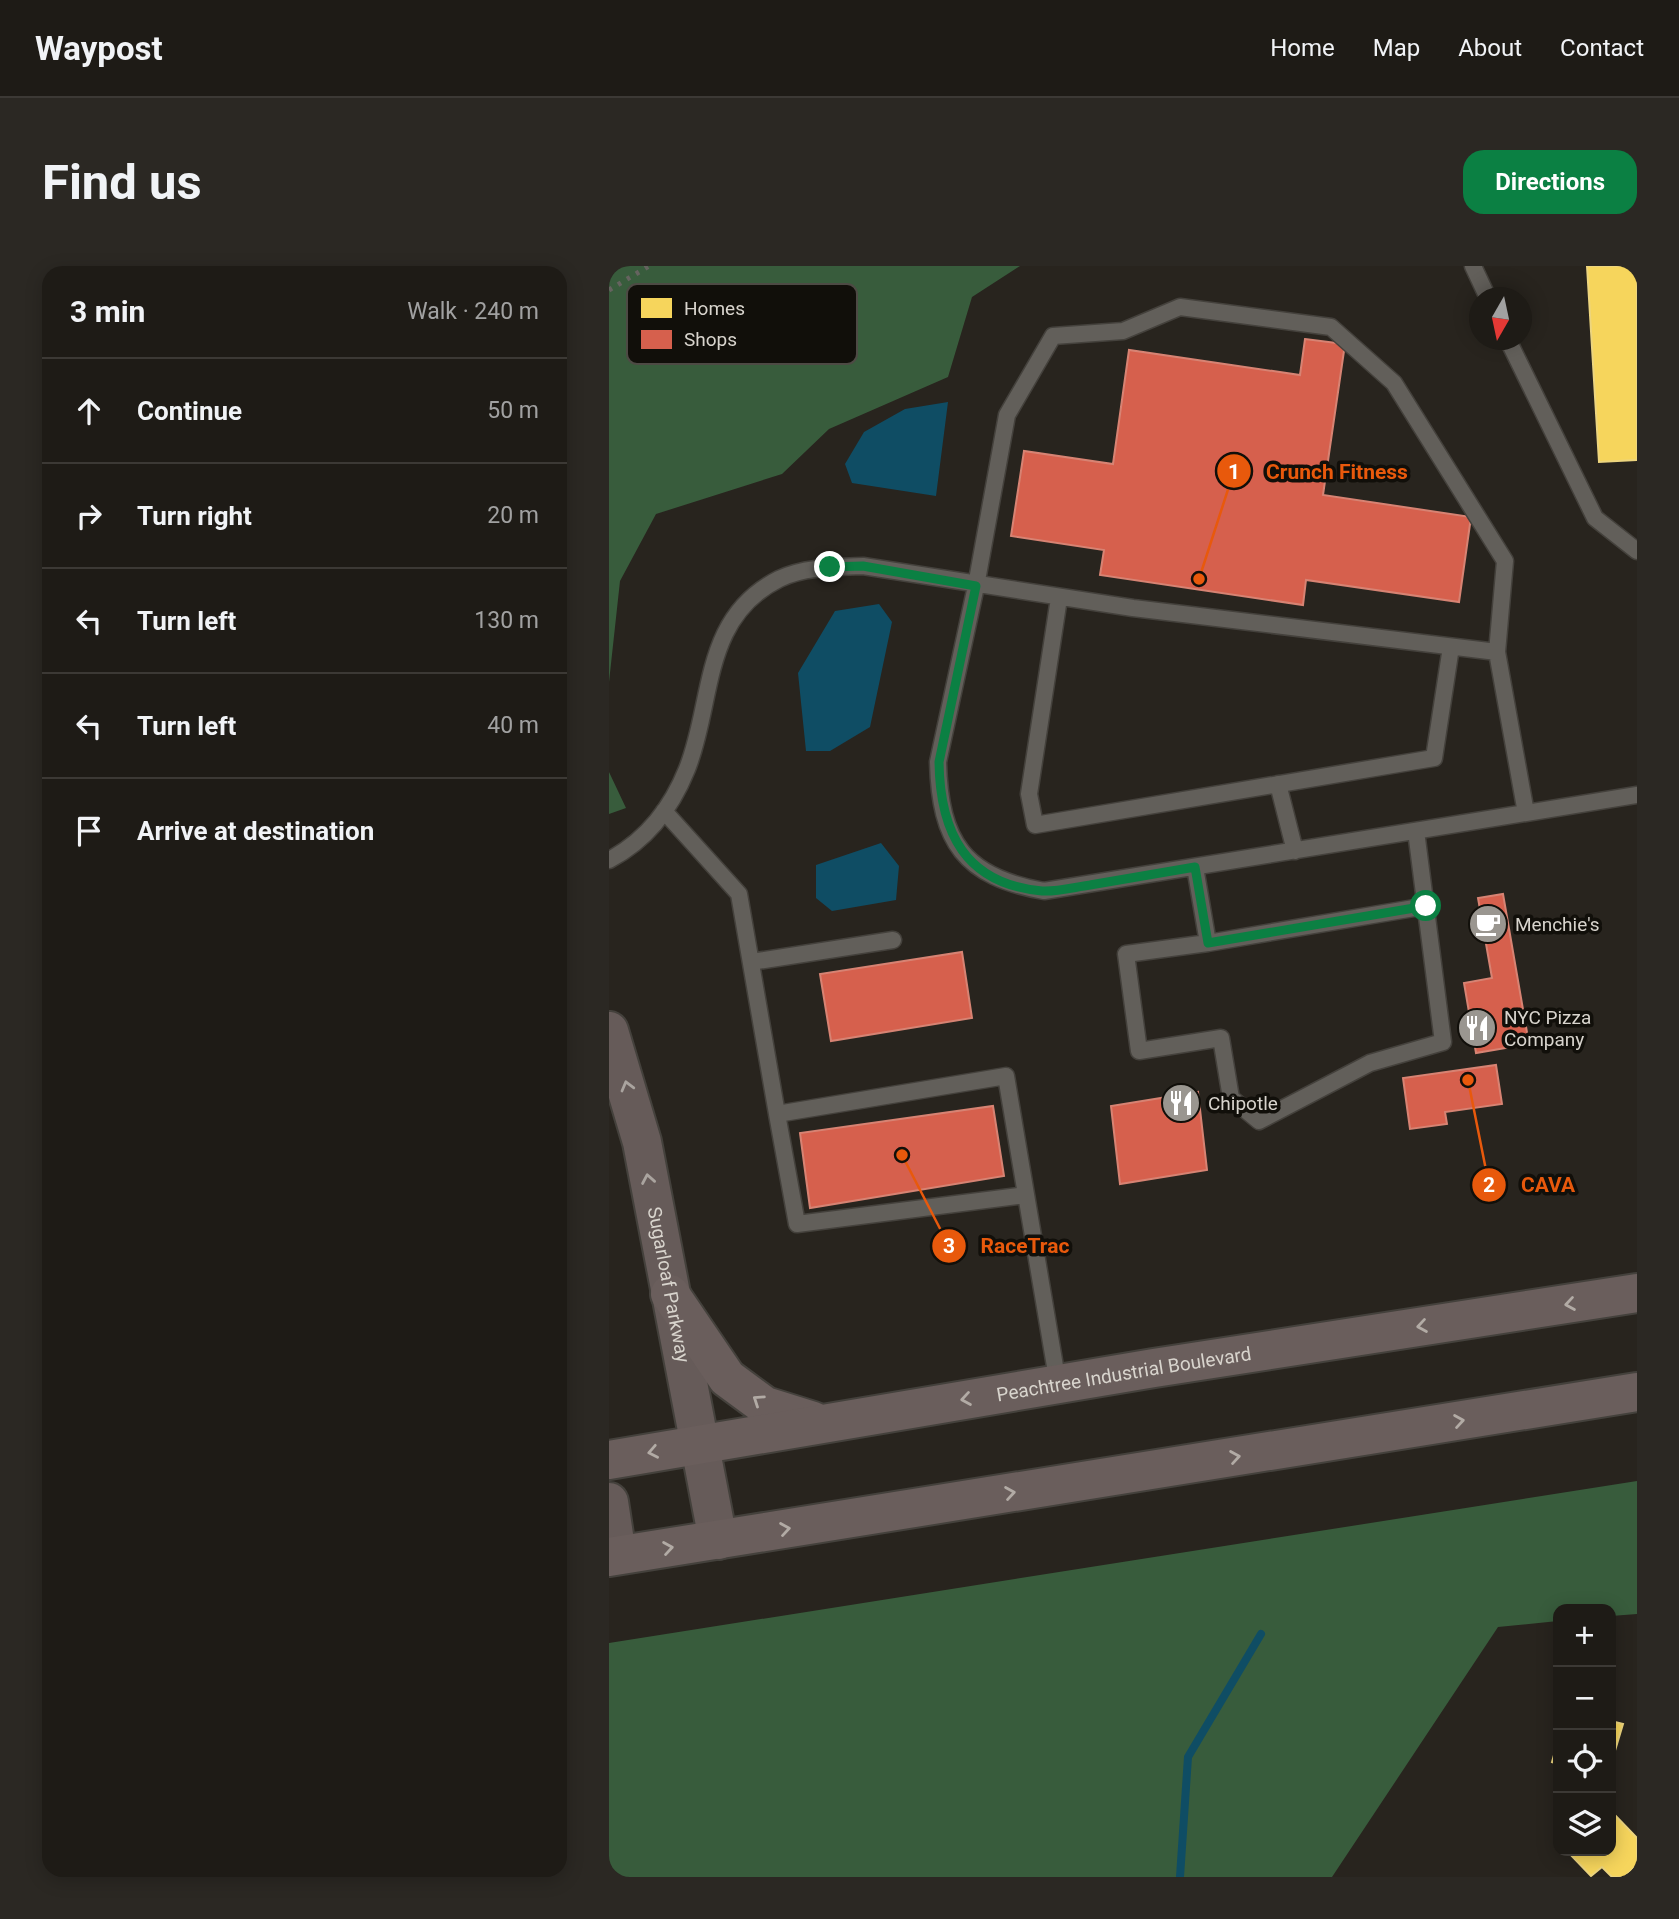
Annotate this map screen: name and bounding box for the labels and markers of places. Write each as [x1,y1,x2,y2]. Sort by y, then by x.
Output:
callout: Crunch Fitness [1217,450,1421,492]
cafe icon: Menchie's [1467,903,1509,945]
place label: Menchie's [1515,913,1600,936]
place label: NYC Pizza Company [1504,1006,1591,1051]
restaurant icon: NYC Pizza Company [1456,1007,1498,1049]
restaurant icon: Chipotle [1160,1082,1202,1124]
place label: Chipotle [1208,1092,1278,1115]
callout: CAVA [1472,1164,1589,1206]
callout: RaceTrac [931,1225,1083,1267]

